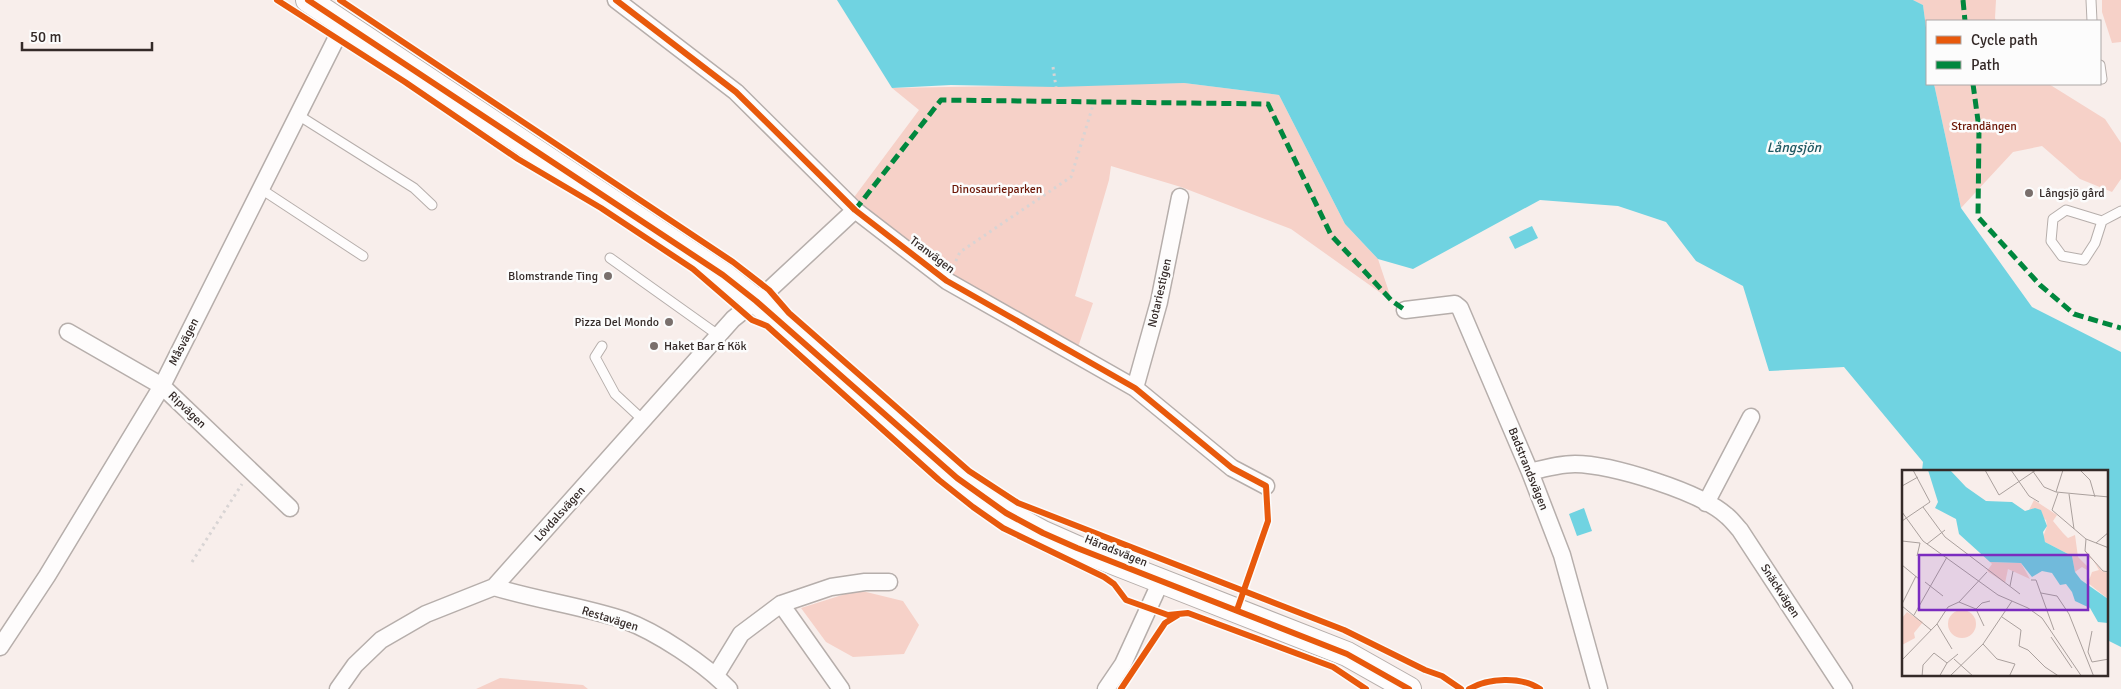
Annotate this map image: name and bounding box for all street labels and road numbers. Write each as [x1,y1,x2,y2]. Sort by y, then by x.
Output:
street label: Tranvägen [907,233,957,277]
street label: Notariestigen [1145,257,1175,329]
street label: Måsvägen [166,316,202,368]
street label: Ripvägen [165,388,209,432]
street label: Badstrandsvägen [1505,425,1551,513]
street label: Lövdalsvägen [531,483,589,545]
street label: Häradsvägen [1082,532,1150,570]
street label: Snäckvägen [1757,561,1803,621]
street label: Restavägen [580,603,640,635]

